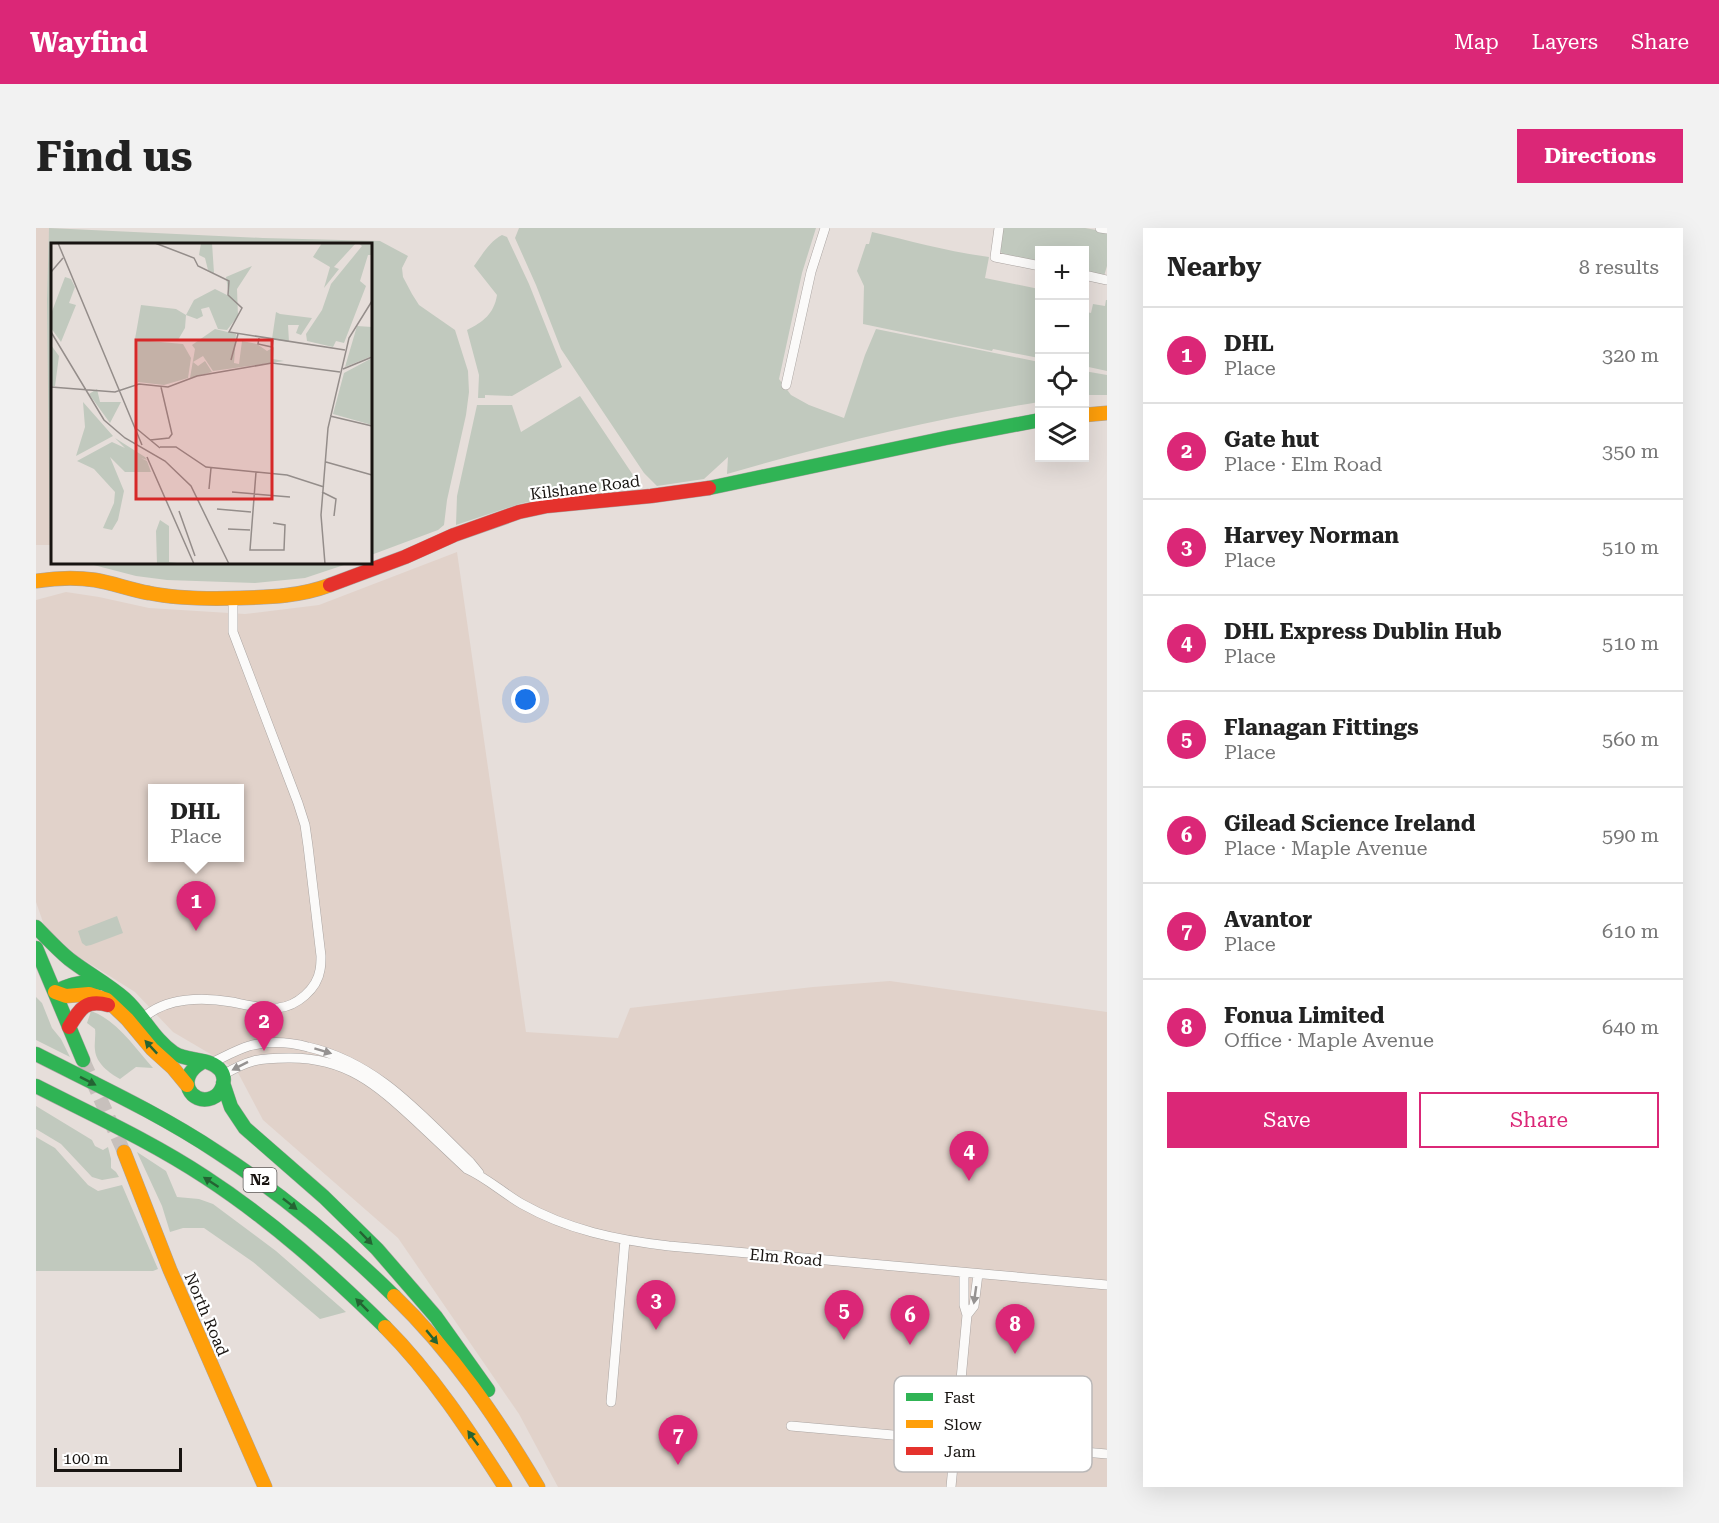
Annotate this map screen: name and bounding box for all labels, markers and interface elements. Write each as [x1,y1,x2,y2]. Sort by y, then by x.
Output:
text: Wayfind [30,26,148,59]
text: Map [1454,30,1499,54]
text: Layers [1532,30,1598,54]
text: Share [1631,30,1689,54]
button: Directions [1517,129,1683,183]
text: Find us [36,132,193,181]
inset map [51,243,372,564]
map controls [1035,246,1089,462]
button: + [1035,246,1089,300]
text: Nearby [1167,252,1261,282]
text: 8 results [1579,255,1659,279]
button: − [1035,300,1089,354]
text: DHL [1224,331,1274,356]
text: 1 [1181,343,1192,367]
text: 320 m [1602,343,1659,367]
button: locate [1035,354,1089,408]
text: Place [1224,356,1276,380]
button: layers [1035,408,1089,462]
text: Gate hut [1224,427,1319,452]
text: 2 [1181,439,1192,463]
text: 350 m [1602,439,1659,463]
text: Place · Elm Road [1224,452,1382,476]
street label: Kilshane Road [529,471,641,504]
text: Harvey Norman [1224,523,1399,548]
text: 3 [1181,535,1192,559]
text: 510 m [1602,535,1659,559]
text: Place [1224,548,1276,572]
text: DHL Express Dublin Hub [1224,619,1502,644]
text: 4 [1181,631,1192,655]
text: 510 m [1602,631,1659,655]
text: Place [1224,644,1276,668]
your location [511,685,540,714]
text: Flanagan Fittings [1224,715,1418,740]
text: 5 [1181,727,1192,751]
text: 560 m [1602,727,1659,751]
text: Place [1224,740,1276,764]
popup [148,784,244,862]
text: DHL [170,799,220,824]
text: Gilead Science Ireland [1224,811,1475,836]
text: 6 [1181,823,1192,847]
text: 590 m [1602,823,1659,847]
text: Place [170,824,222,848]
text: Place · Maple Avenue [1224,836,1428,860]
pin: 1 [176,882,216,931]
text: Avantor [1224,907,1312,932]
text: 7 [1181,919,1192,943]
text: 610 m [1602,919,1659,943]
text: Place [1224,932,1276,956]
pin: 2 [244,1002,284,1051]
text: Fonua Limited [1224,1003,1384,1028]
text: 8 [1181,1015,1192,1039]
text: 640 m [1602,1015,1659,1039]
text: Office · Maple Avenue [1224,1028,1434,1052]
one-way arrow [144,1039,158,1054]
one-way arrow [314,1047,332,1056]
one-way arrow [232,1061,249,1070]
one-way arrow [80,1076,97,1086]
button: Save [1167,1092,1407,1148]
button: Share [1419,1092,1659,1148]
pin: 4 [950,1132,988,1181]
road number: N2 [244,1168,276,1192]
one-way arrow [203,1177,220,1188]
one-way arrow [282,1197,298,1210]
one-way arrow [359,1230,373,1244]
street label: Elm Road [749,1245,823,1270]
street label: North Road [180,1270,233,1359]
pin: 3 [636,1280,676,1330]
one-way arrow [971,1286,980,1305]
pin: 5 [824,1290,864,1340]
pin: 6 [890,1296,930,1345]
one-way arrow [355,1298,370,1312]
pin: 8 [996,1304,1034,1354]
one-way arrow [425,1329,438,1344]
legend [894,1376,1092,1472]
text: Fast [944,1388,975,1407]
text: Slow [944,1415,982,1434]
pin: 7 [658,1416,698,1465]
one-way arrow [467,1430,479,1446]
text: Jam [944,1442,976,1461]
scale bar [54,1445,182,1472]
text: 100 m [63,1449,109,1468]

